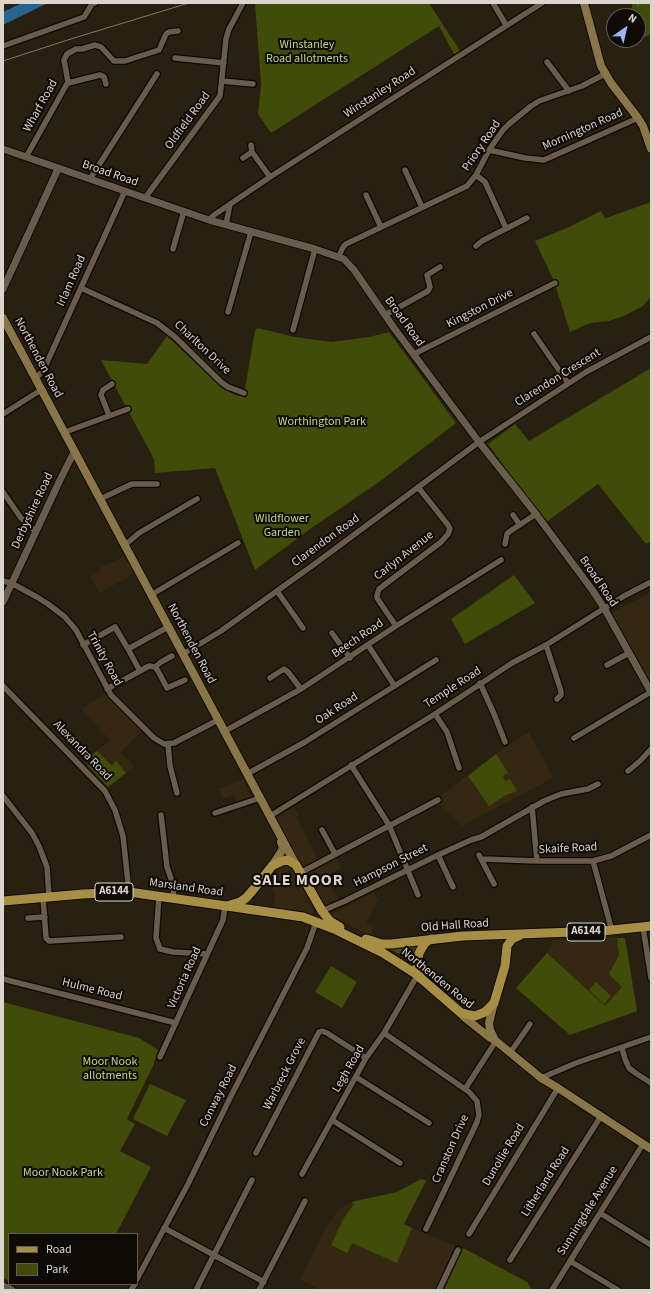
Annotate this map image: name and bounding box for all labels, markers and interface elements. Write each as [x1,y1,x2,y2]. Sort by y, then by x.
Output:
north arrow [606,8,646,48]
text: N [625,10,640,27]
park label: Winstanley Road allotments [266,38,348,66]
street label: Winstanley Road [341,64,419,122]
street label: Wharf Road [21,77,61,135]
street label: Oldfield Road [162,89,214,153]
street label: Mornington Road [540,106,626,154]
street label: Priory Road [460,118,504,174]
street label: Broad Road [80,158,140,190]
street label: Irlam Road [54,253,90,309]
street label: Kingston Drive [444,286,516,332]
street label: Broad Road [381,294,427,350]
street label: Northenden Road [11,315,65,401]
street label: Charlton Drive [171,318,233,378]
street label: Clarendon Crescent [512,346,604,410]
park label: Worthington Park [278,415,366,429]
street label: Derbyshire Road [9,471,57,551]
park label: Wildflower Garden [255,512,309,540]
street label: Clarendon Road [289,512,363,570]
street label: Carlyn Avenue [371,528,437,584]
street label: Broad Road [576,554,620,610]
street label: Northenden Road [164,601,218,687]
street label: Beech Road [329,617,387,661]
street label: Trinity Road [83,629,125,689]
street label: Temple Road [422,664,484,712]
street label: Oak Road [313,690,361,728]
street label: Alexandra Road [50,718,114,784]
street label: Skaife Road [538,840,598,858]
street label: Hampson Street [352,841,430,891]
district label: SALE MOOR [252,871,344,891]
street label: Marsland Road [148,876,224,900]
road number: A6144 [95,883,133,901]
street label: Old Hall Road [420,916,490,936]
road number: A6144 [567,923,605,941]
street label: Victoria Road [165,945,205,1011]
street label: Northenden Road [398,945,476,1013]
street label: Hulme Road [60,976,124,1004]
street label: Warbreck Grove [261,1035,309,1113]
street label: Legh Road [330,1043,368,1095]
park label: Moor Nook allotments [82,1055,138,1083]
street label: Conway Road [197,1062,241,1130]
street label: Cranston Drive [429,1112,473,1186]
street label: Dunollie Road [480,1121,528,1189]
street label: Litherland Road [519,1144,573,1220]
street label: Sunningdale Avenue [555,1164,621,1258]
park label: Moor Nook Park [23,1166,103,1180]
legend [8,1233,138,1285]
text: Road [46,1241,72,1258]
text: Park [46,1261,68,1278]

